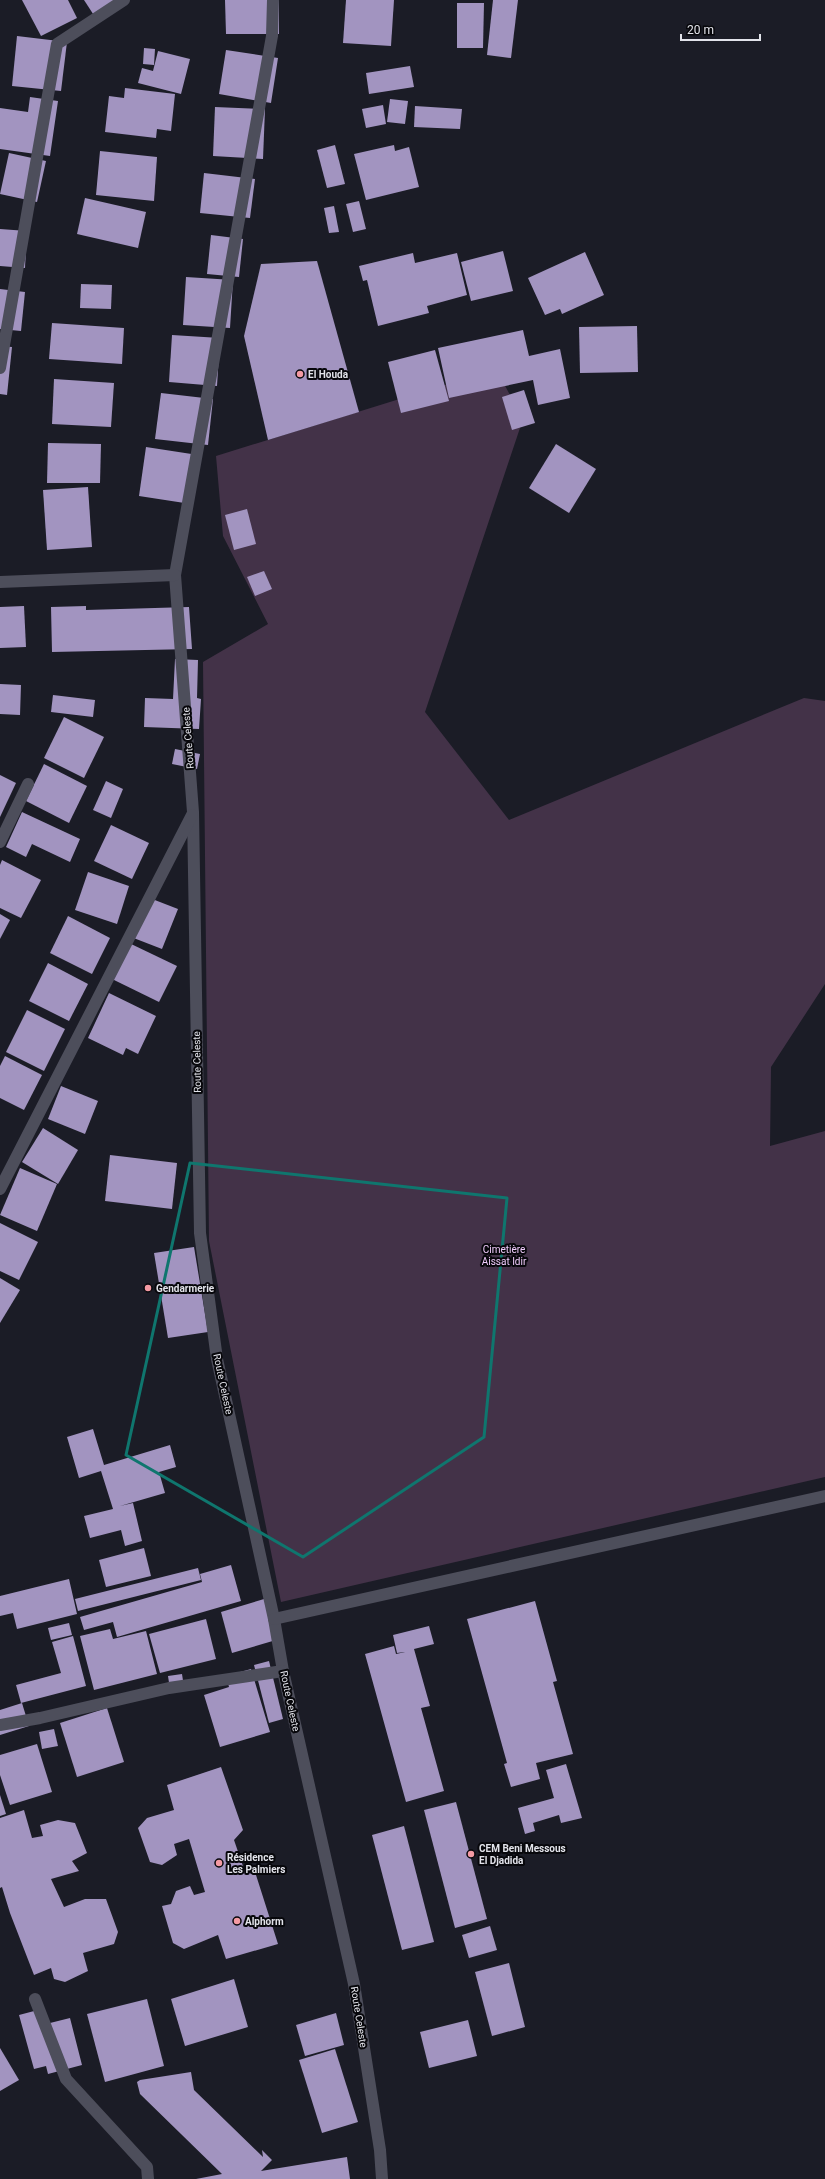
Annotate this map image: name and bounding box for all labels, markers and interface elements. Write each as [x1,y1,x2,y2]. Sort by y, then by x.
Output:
scale bar [681,16,760,42]
text: 20 m [687,23,714,37]
marker: El Houda [295,369,305,379]
place label: El Houda [308,369,349,380]
street label: Route Celeste [180,707,196,769]
street label: Route Celeste [191,1031,203,1093]
park label: Cimetière Aissat Idir [482,1244,527,1267]
marker: Gendarmerie [143,1283,153,1293]
place label: Gendarmerie [156,1283,215,1294]
street label: Route Celeste [211,1353,235,1415]
street label: Route Celeste [278,1670,302,1732]
place label: CEM Beni Messous El Djadida [479,1843,566,1866]
marker: CEM Beni Messous El Djadida [466,1849,476,1859]
place label: Résidence Les Palmiers [227,1852,285,1875]
marker: Résidence Les Palmiers [214,1858,224,1868]
marker: Alphorm [232,1916,242,1926]
place label: Alphorm [245,1916,284,1927]
street label: Route Celeste [349,1986,369,2048]

